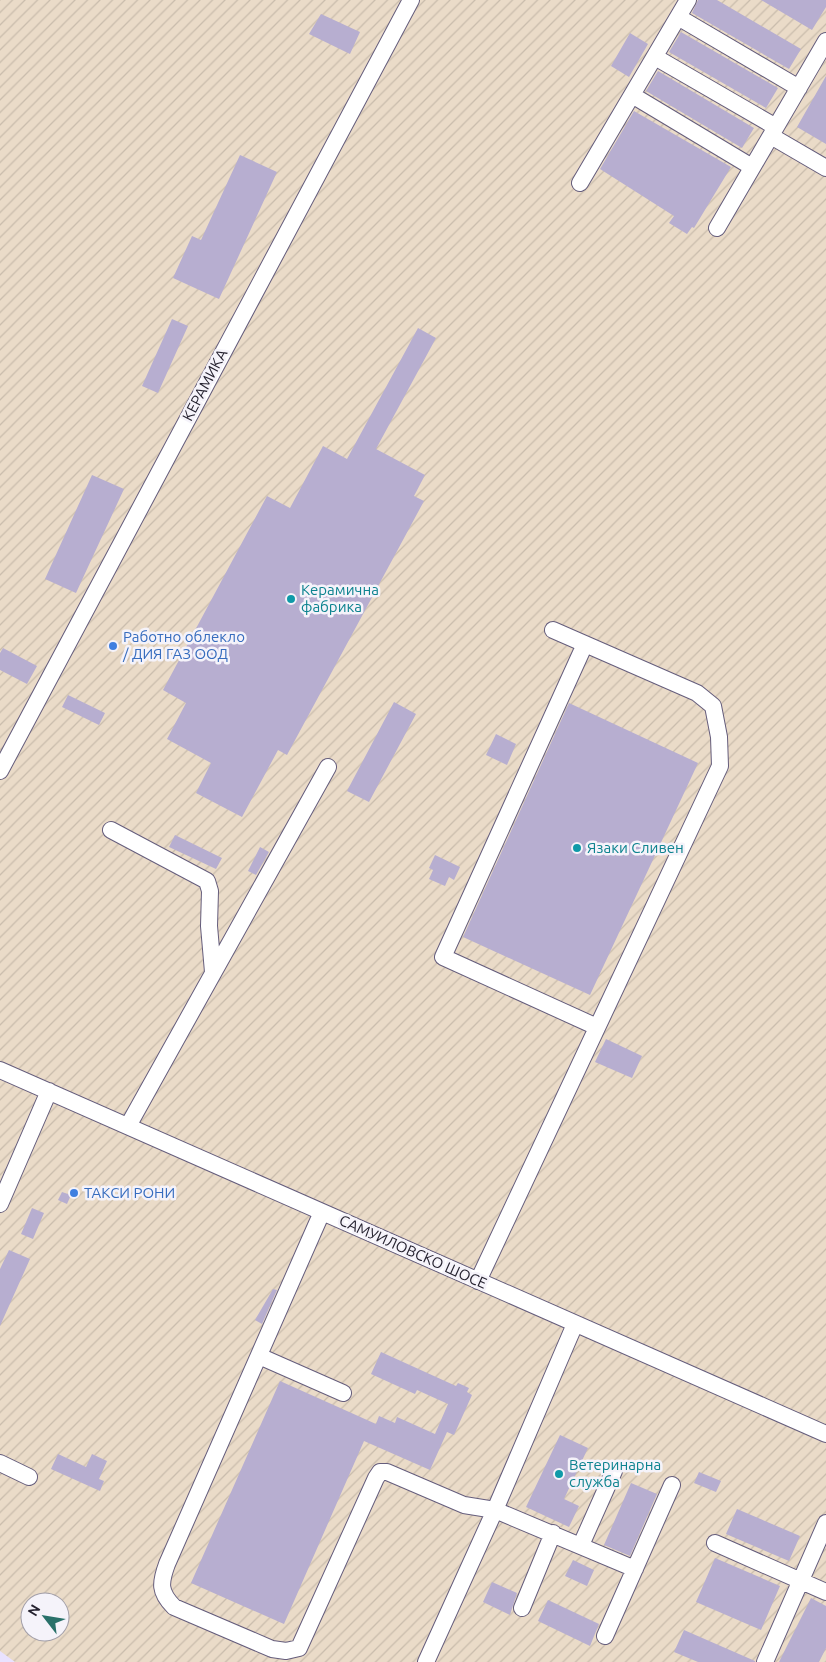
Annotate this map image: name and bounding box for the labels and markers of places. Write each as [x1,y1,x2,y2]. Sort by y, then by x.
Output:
place label: Керамична фабрика [301,581,379,615]
marker: Керамична фабрика [285,593,297,605]
place label: Работно облекло / ДИЯ ГАЗ ООД [122,628,245,662]
marker: Работно облекло / ДИЯ ГАЗ ООД [107,640,119,652]
place label: Язаки Сливен [587,839,684,856]
marker: Язаки Сливен [571,842,583,854]
place label: ТАКСИ РОНИ [84,1184,175,1201]
marker: ТАКСИ РОНИ [68,1187,80,1199]
place label: Ветеринарна служба [569,1456,661,1490]
marker: Ветеринарна служба [553,1468,565,1480]

